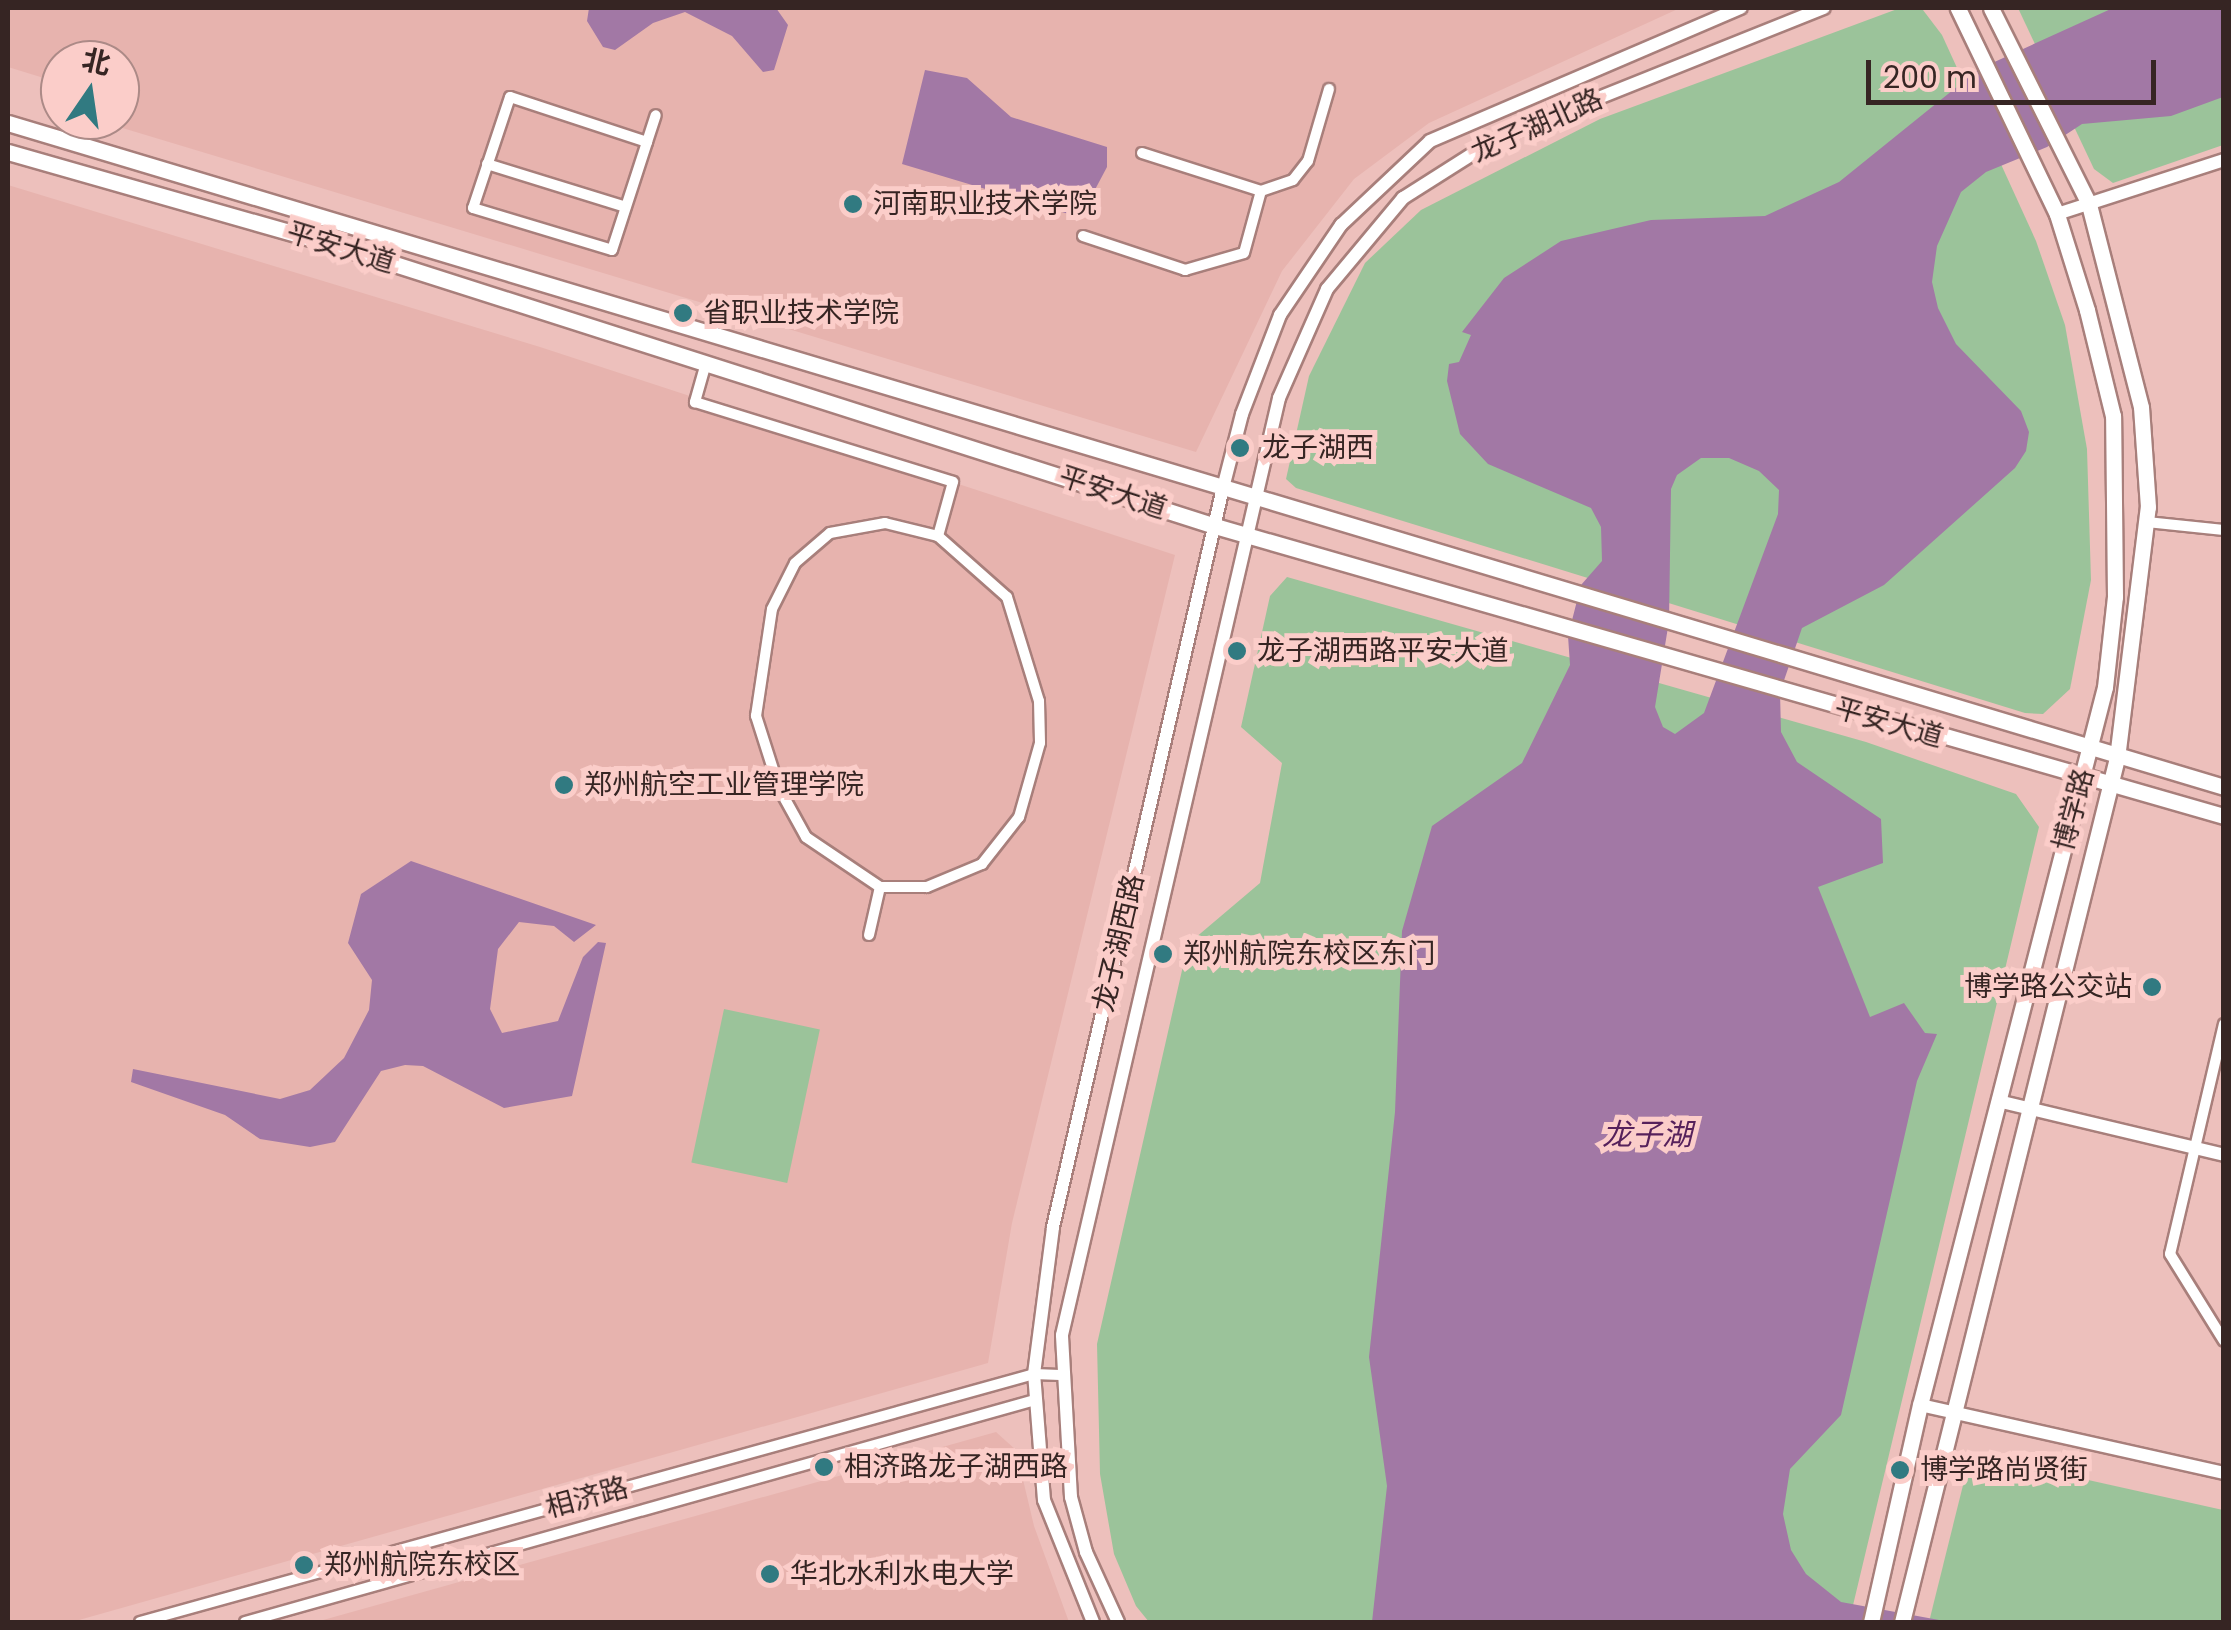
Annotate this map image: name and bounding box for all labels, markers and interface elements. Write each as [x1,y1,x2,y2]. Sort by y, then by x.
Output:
north arrow [40,40,140,140]
text: 北 [78,40,114,84]
scale bar [1871,40,2161,102]
text: 200 m [1883,56,1977,99]
street label: 龙子湖北路 [1466,82,1608,170]
place label: 河南职业技术学院 [873,187,1097,221]
marker: 河南职业技术学院 [842,193,864,215]
street label: 平安大道 [283,216,399,280]
place label: 省职业技术学院 [703,296,899,330]
marker: 省职业技术学院 [672,302,694,324]
place label: 龙子湖西 [1262,431,1374,465]
marker: 龙子湖西 [1227,435,1253,461]
street label: 平安大道 [1055,460,1171,526]
place label: 龙子湖西路平安大道 [1257,634,1509,668]
marker: 龙子湖西路平安大道 [1226,640,1248,662]
street label: 平安大道 [1831,691,1947,755]
street label: 博学路 [2047,765,2101,855]
place label: 郑州航空工业管理学院 [584,768,864,802]
marker: 郑州航空工业管理学院 [553,774,575,796]
street label: 龙子湖西路 [1087,871,1151,1015]
place label: 郑州航院东校区东门 [1183,937,1435,971]
marker: 郑州航院东校区东门 [1152,943,1174,965]
place label: 博学路公交站 [1964,970,2132,1004]
marker: 博学路公交站 [2141,976,2163,998]
water label: 龙子湖 [1602,1117,1692,1153]
place label: 相济路龙子湖西路 [844,1450,1068,1484]
place label: 博学路尚贤街 [1920,1453,2088,1487]
marker: 相济路龙子湖西路 [813,1456,835,1478]
marker: 博学路尚贤街 [1889,1459,1911,1481]
street label: 相济路 [542,1471,632,1525]
place label: 郑州航院东校区 [324,1548,520,1582]
marker: 郑州航院东校区 [293,1554,315,1576]
place label: 华北水利水电大学 [790,1557,1014,1591]
marker: 华北水利水电大学 [759,1563,781,1585]

